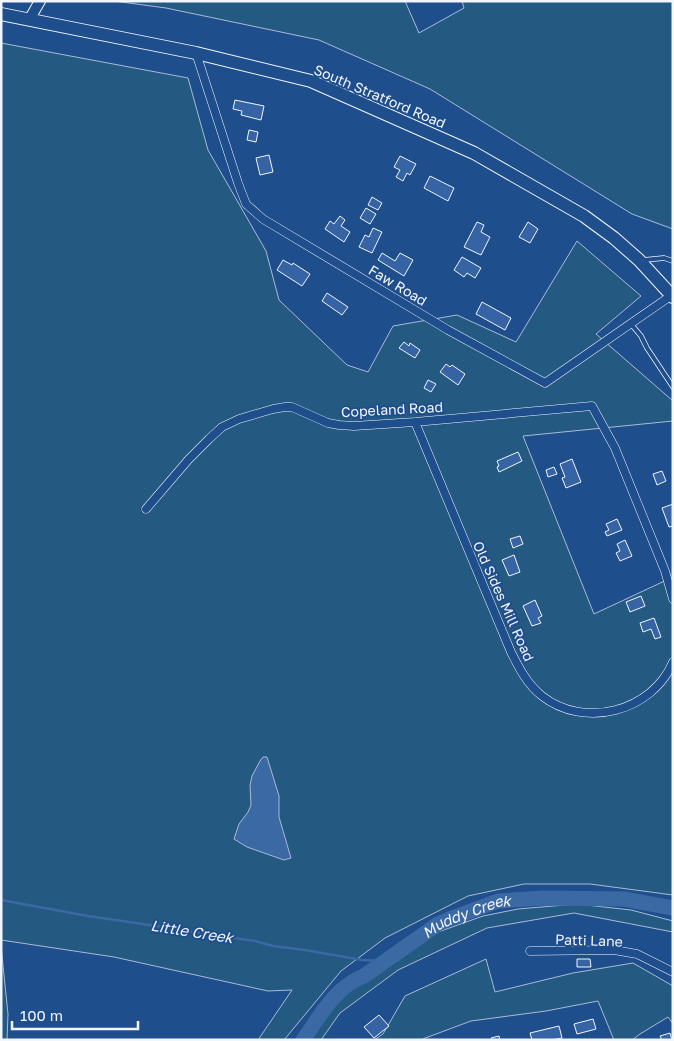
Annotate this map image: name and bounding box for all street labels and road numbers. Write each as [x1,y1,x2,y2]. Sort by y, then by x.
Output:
street label: South Stratford Road [311,61,449,131]
street label: Faw Road [366,261,430,309]
street label: Copeland Road [341,398,443,420]
street label: Old Sides Mill Road [470,538,538,664]
street label: Patti Lane [555,930,623,950]

